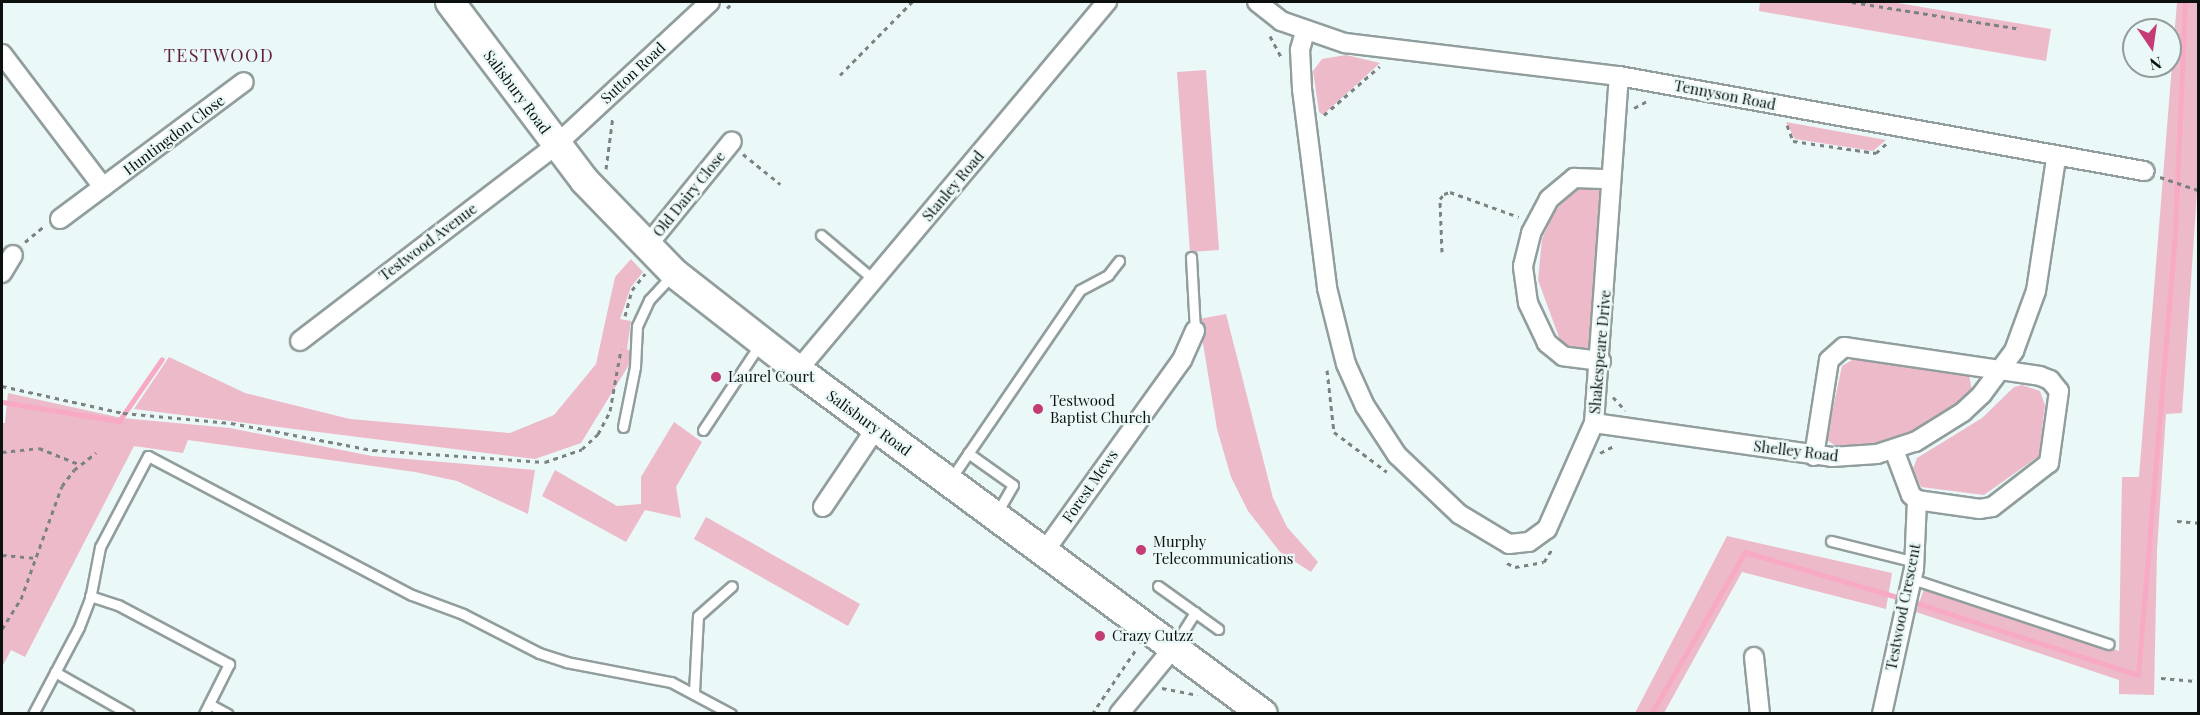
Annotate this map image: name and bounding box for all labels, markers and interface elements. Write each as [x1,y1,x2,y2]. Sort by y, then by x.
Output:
north arrow [2122,18,2182,78]
street label: Sutton Road [597,39,669,107]
district label: TESTWOOD [164,44,274,66]
street label: Salisbury Road [480,47,554,137]
text: N [2148,53,2164,76]
street label: Tennyson Road [1673,76,1777,114]
street label: Huntingdon Close [120,91,228,179]
street label: Old Dairy Close [649,147,729,241]
street label: Stanley Road [918,147,988,225]
street label: Testwood Avenue [375,199,481,285]
street label: Shakespeare Drive [1586,289,1614,415]
place label: Laurel Court [728,368,814,386]
marker: Laurel Court [709,370,723,384]
street label: Salisbury Road [823,386,915,460]
place label: Testwood Baptist Church [1050,391,1151,426]
marker: Testwood Baptist Church [1031,402,1045,416]
street label: Shelley Road [1752,437,1840,465]
street label: Forest Mews [1058,446,1122,526]
place label: Murphy Telecommunications [1153,532,1294,567]
street label: Testwood Crescent [1882,542,1924,672]
marker: Murphy Telecommunications [1134,543,1148,557]
place label: Crazy Cutzz [1112,627,1194,645]
marker: Crazy Cutzz [1093,629,1107,643]

